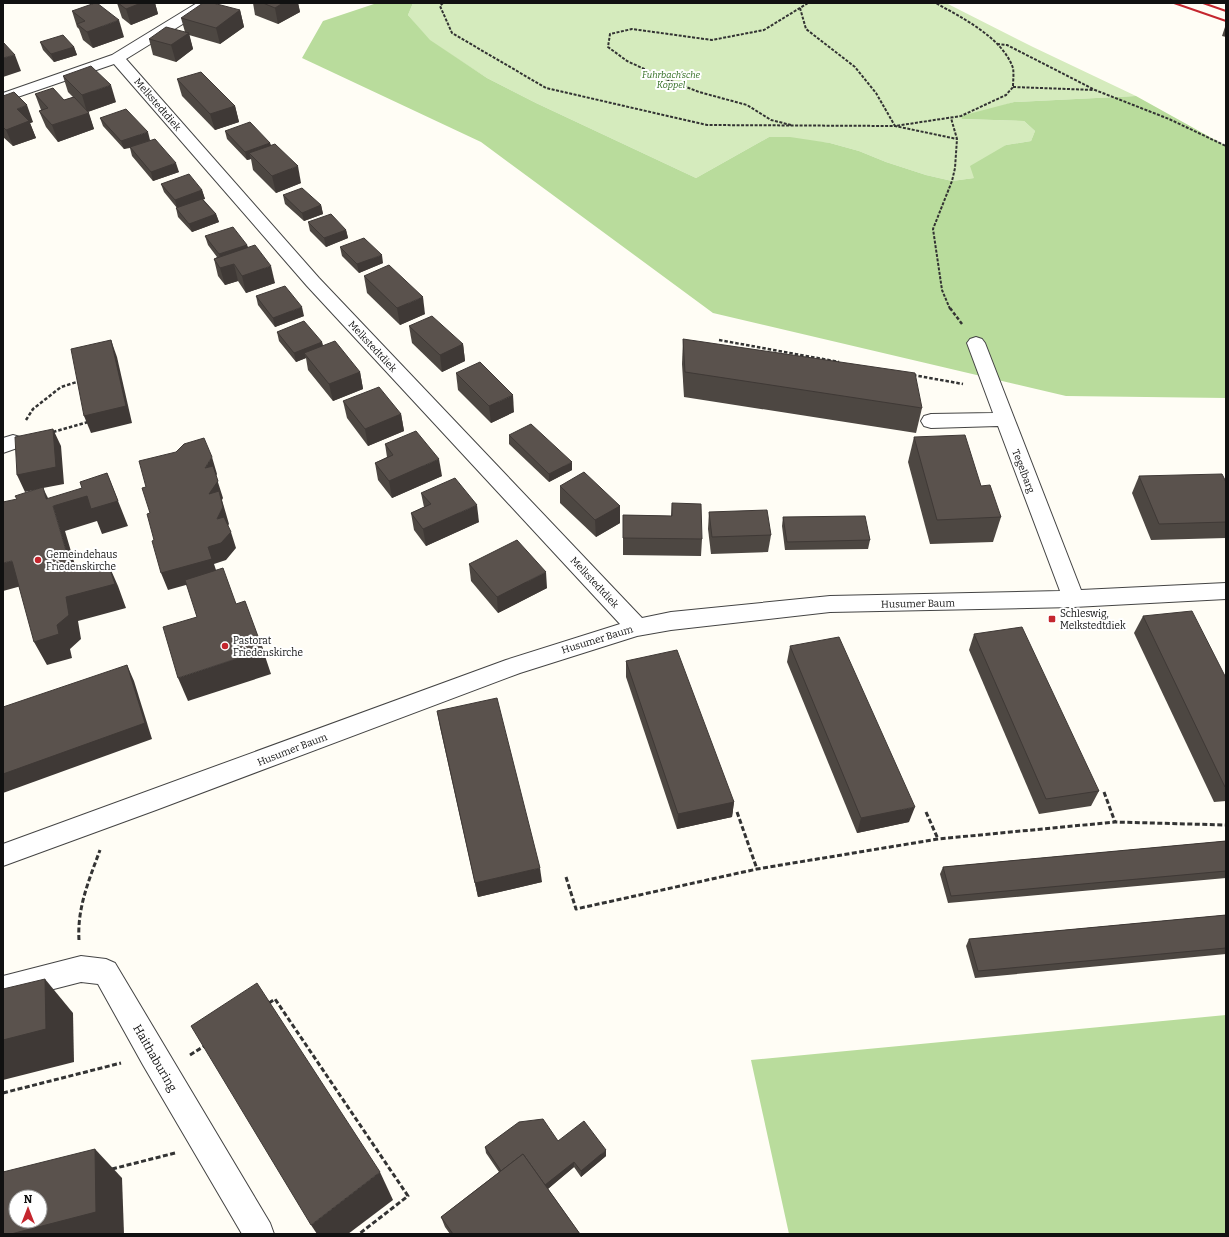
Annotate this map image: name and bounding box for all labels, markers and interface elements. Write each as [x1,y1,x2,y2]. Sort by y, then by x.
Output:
park label: Fuhrbach’sche Koppel [642,70,701,90]
street label: Melkstedtdiek [131,76,184,134]
street label: Melkstedtdiek [345,319,399,375]
street label: Tegelbarg [1009,448,1037,495]
place label: Gemeindehaus Friedenskirche [46,549,117,573]
marker: Gemeindehaus Friedenskirche [33,555,43,565]
street label: Melkstedtdiek [567,555,621,611]
street label: Husumer Baum [881,597,956,611]
place label: Schleswig, Melkstedtdiek [1060,608,1126,632]
marker: Schleswig, Melkstedtdiek [1047,614,1057,624]
street label: Husumer Baum [560,623,635,657]
place label: Pastorat Friedenskirche [233,635,303,659]
marker: Pastorat Friedenskirche [220,641,230,651]
street label: Husumer Baum [256,731,329,769]
street label: Haithaburing [130,1022,180,1094]
north arrow [8,1189,48,1229]
text: N [24,1193,33,1206]

